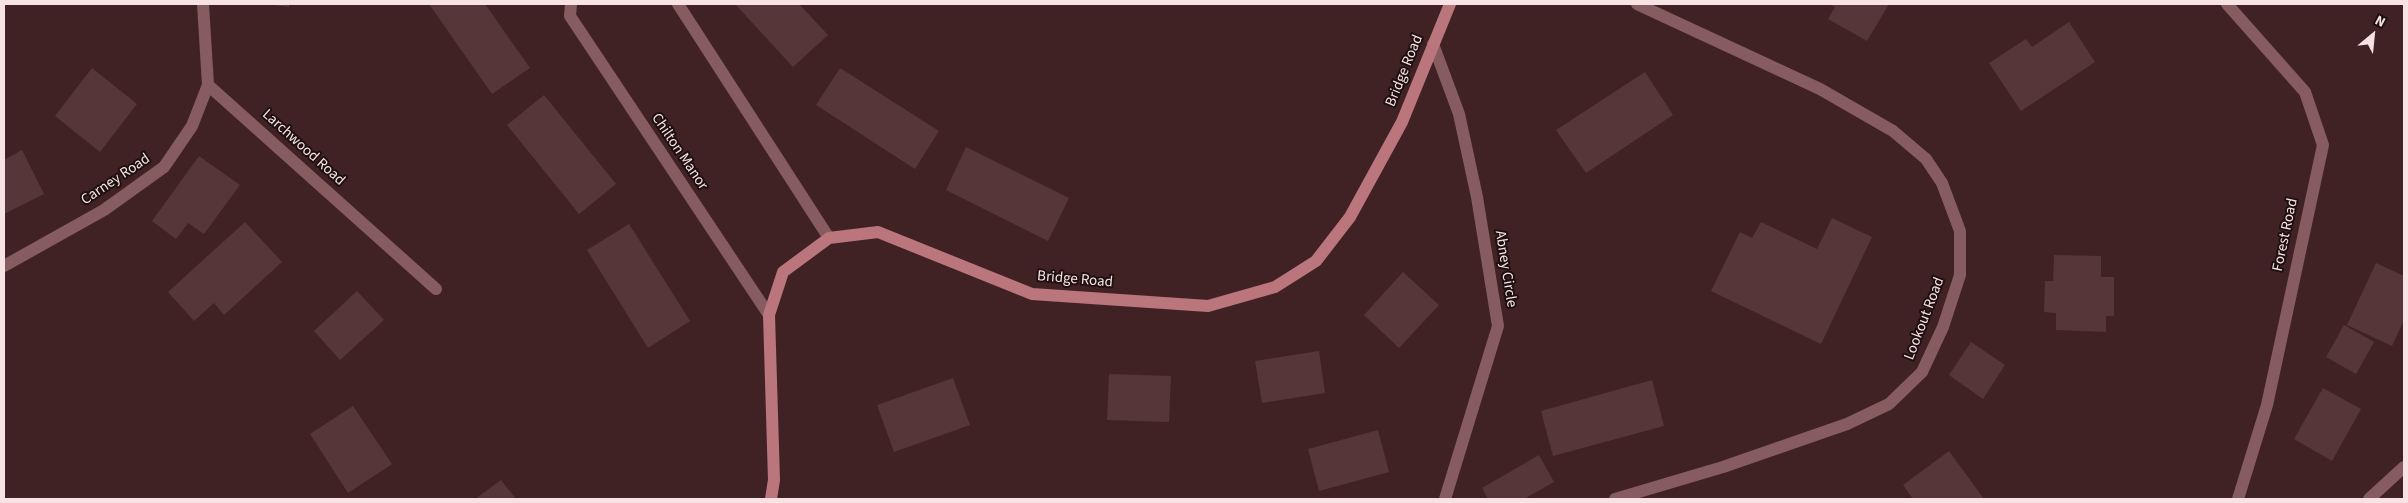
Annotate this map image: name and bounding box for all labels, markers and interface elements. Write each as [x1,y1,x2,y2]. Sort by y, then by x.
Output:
north arrow [2348,10,2398,60]
text: N [2371,11,2389,33]
street label: Bridge Road [1382,32,1428,110]
street label: Larchwood Road [258,106,348,190]
street label: Chilton Manor [647,110,711,194]
street label: Carney Road [78,150,154,210]
street label: Forest Road [2269,197,2303,273]
street label: Abney Circle [1490,229,1520,309]
street label: Bridge Road [1036,268,1114,292]
street label: Lookout Road [1901,275,1949,363]

